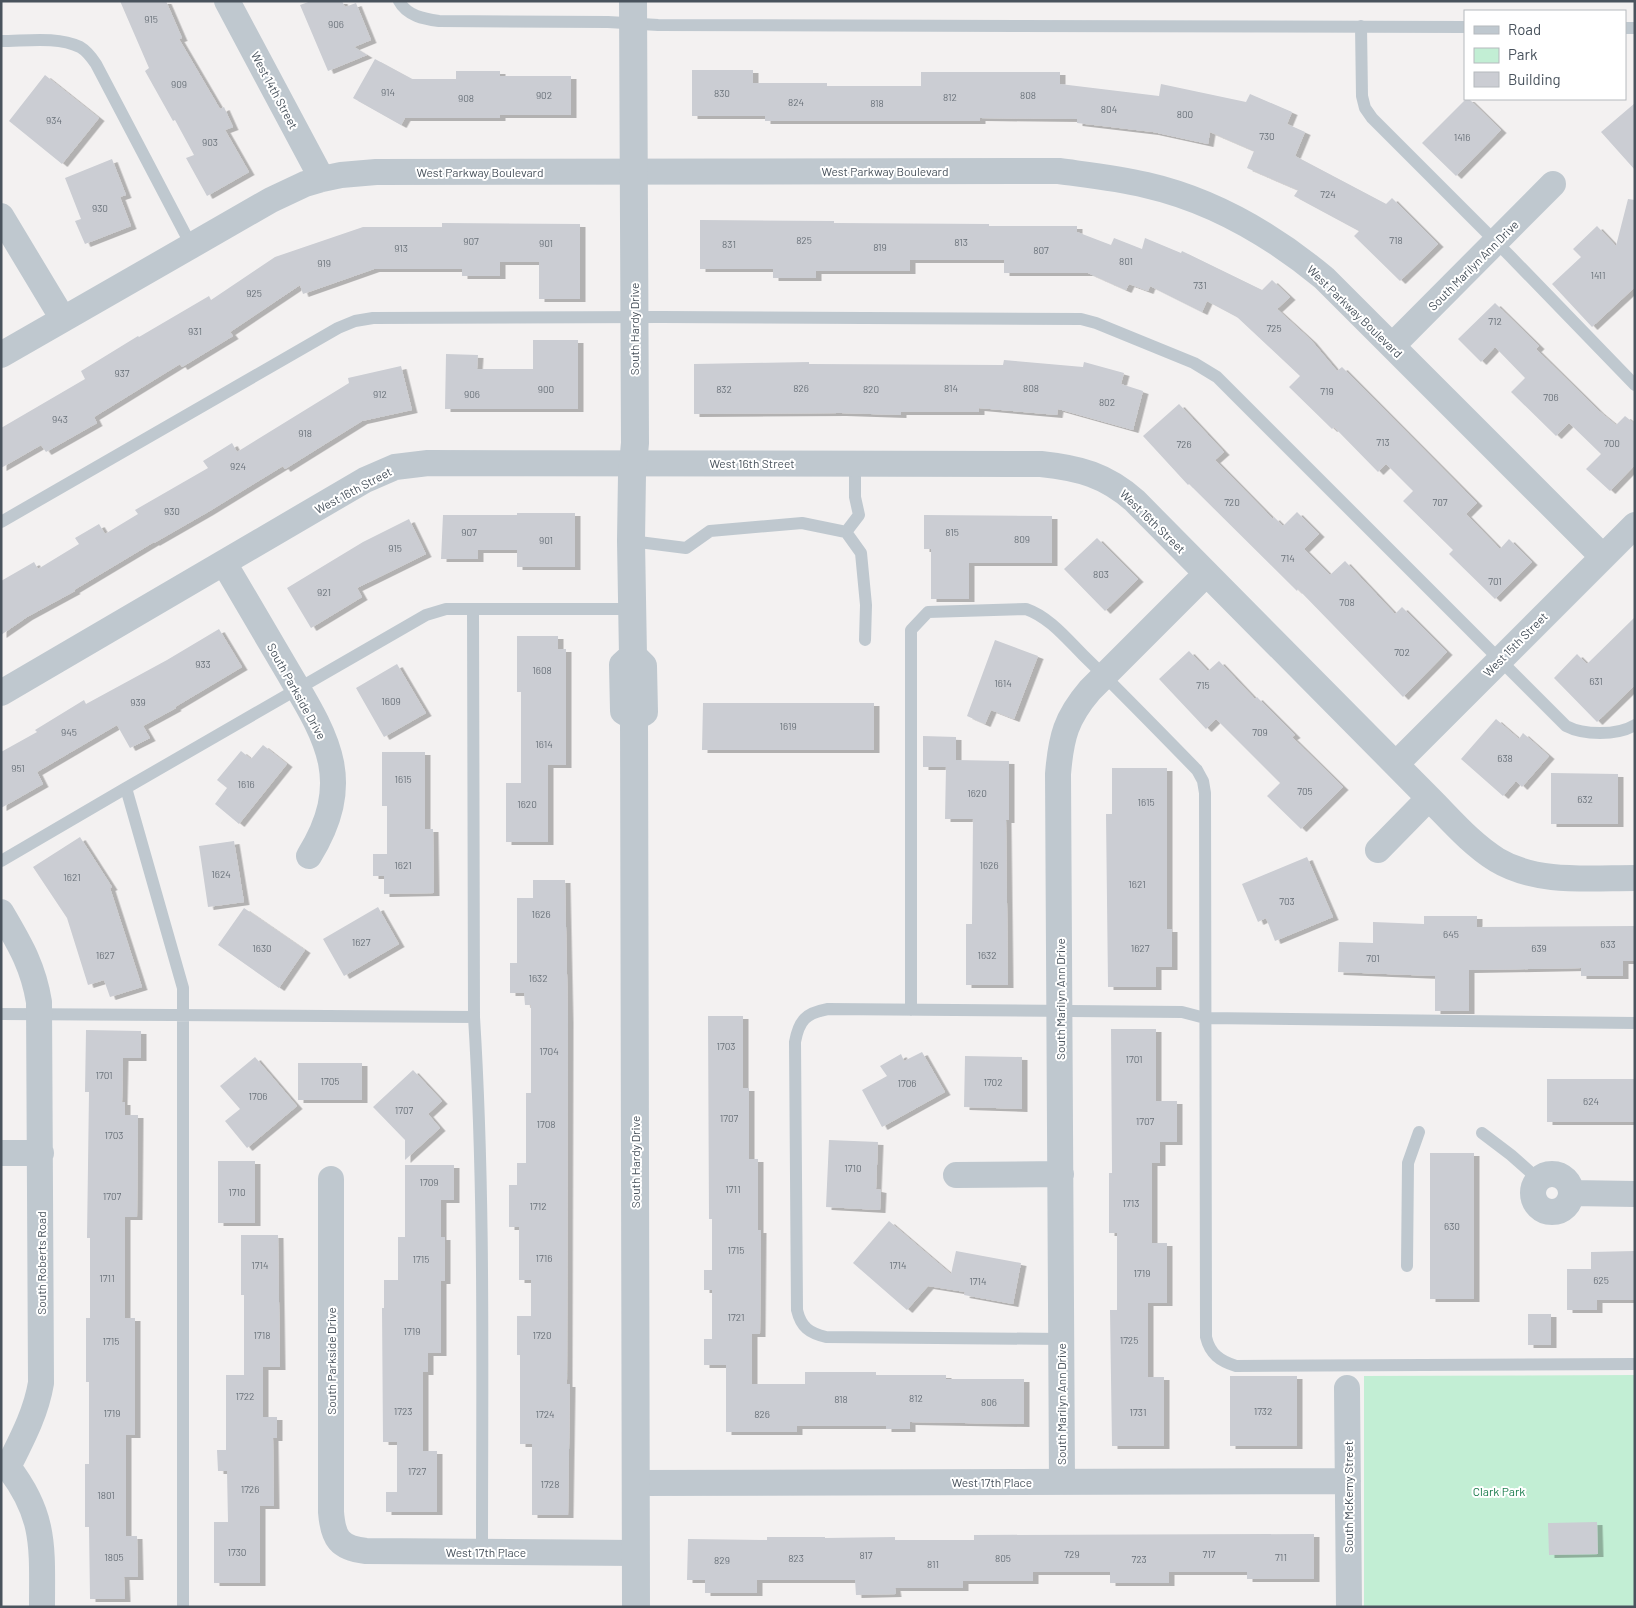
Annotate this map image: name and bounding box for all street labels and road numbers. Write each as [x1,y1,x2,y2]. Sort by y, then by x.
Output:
street label: West 14th Street [249,49,301,131]
street label: West Parkway Boulevard [822,164,948,178]
street label: West Parkway Boulevard [417,165,543,179]
street label: South Marilyn Ann Drive [1425,217,1521,313]
street label: West Parkway Boulevard [1304,262,1406,360]
street label: South Hardy Drive [627,283,641,375]
street label: West 16th Street [709,456,795,470]
street label: West 16th Street [312,464,394,516]
street label: West 16th Street [1118,486,1188,556]
street label: West 15th Street [1480,609,1550,679]
street label: South Parkside Drive [265,641,329,741]
street label: South Marilyn Ann Drive [1053,938,1067,1060]
street label: South Hardy Drive [628,1116,642,1208]
street label: South Roberts Road [34,1211,48,1315]
street label: South Parkside Drive [324,1307,338,1415]
street label: South Marilyn Ann Drive [1054,1343,1068,1465]
street label: South McKemy Street [1341,1441,1355,1553]
street label: West 17th Place [952,1475,1032,1489]
street label: West 17th Place [446,1545,526,1559]

